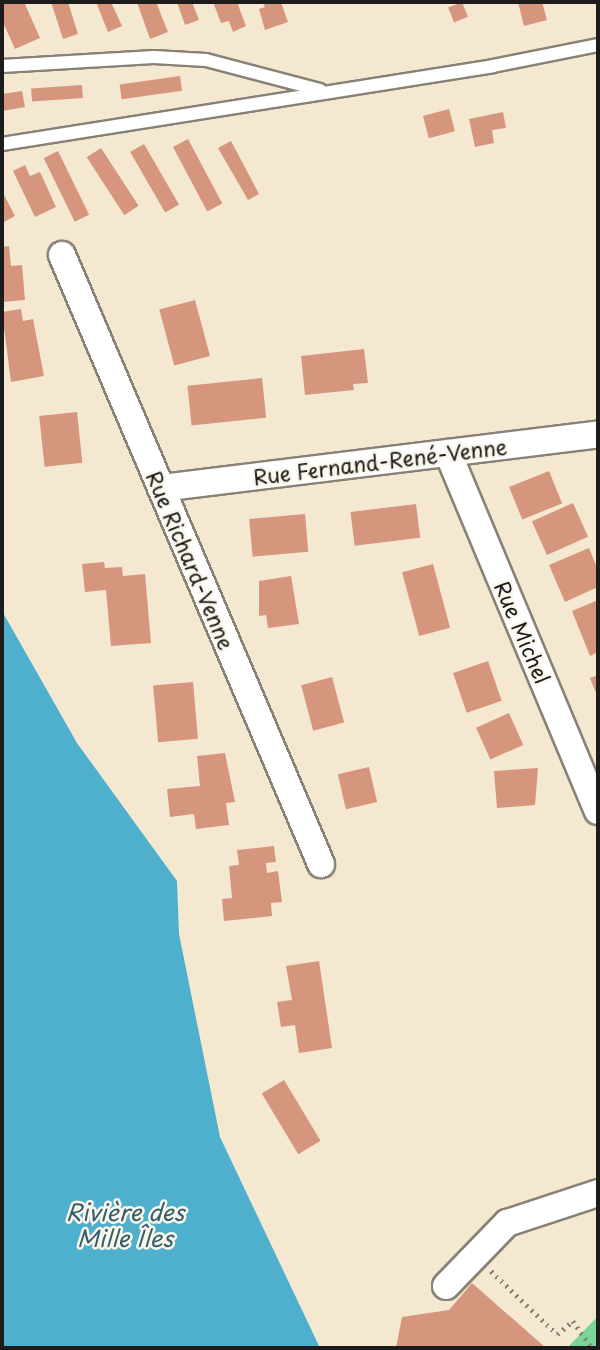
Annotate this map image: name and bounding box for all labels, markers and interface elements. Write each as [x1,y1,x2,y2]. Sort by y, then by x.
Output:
street label: Rue Fernand-René-Venne [250,433,510,489]
street label: Rue Richard-Venne [142,466,240,654]
street label: Rue Michel [490,576,556,688]
water label: Rivière des Mille Îles [65,1198,185,1252]

